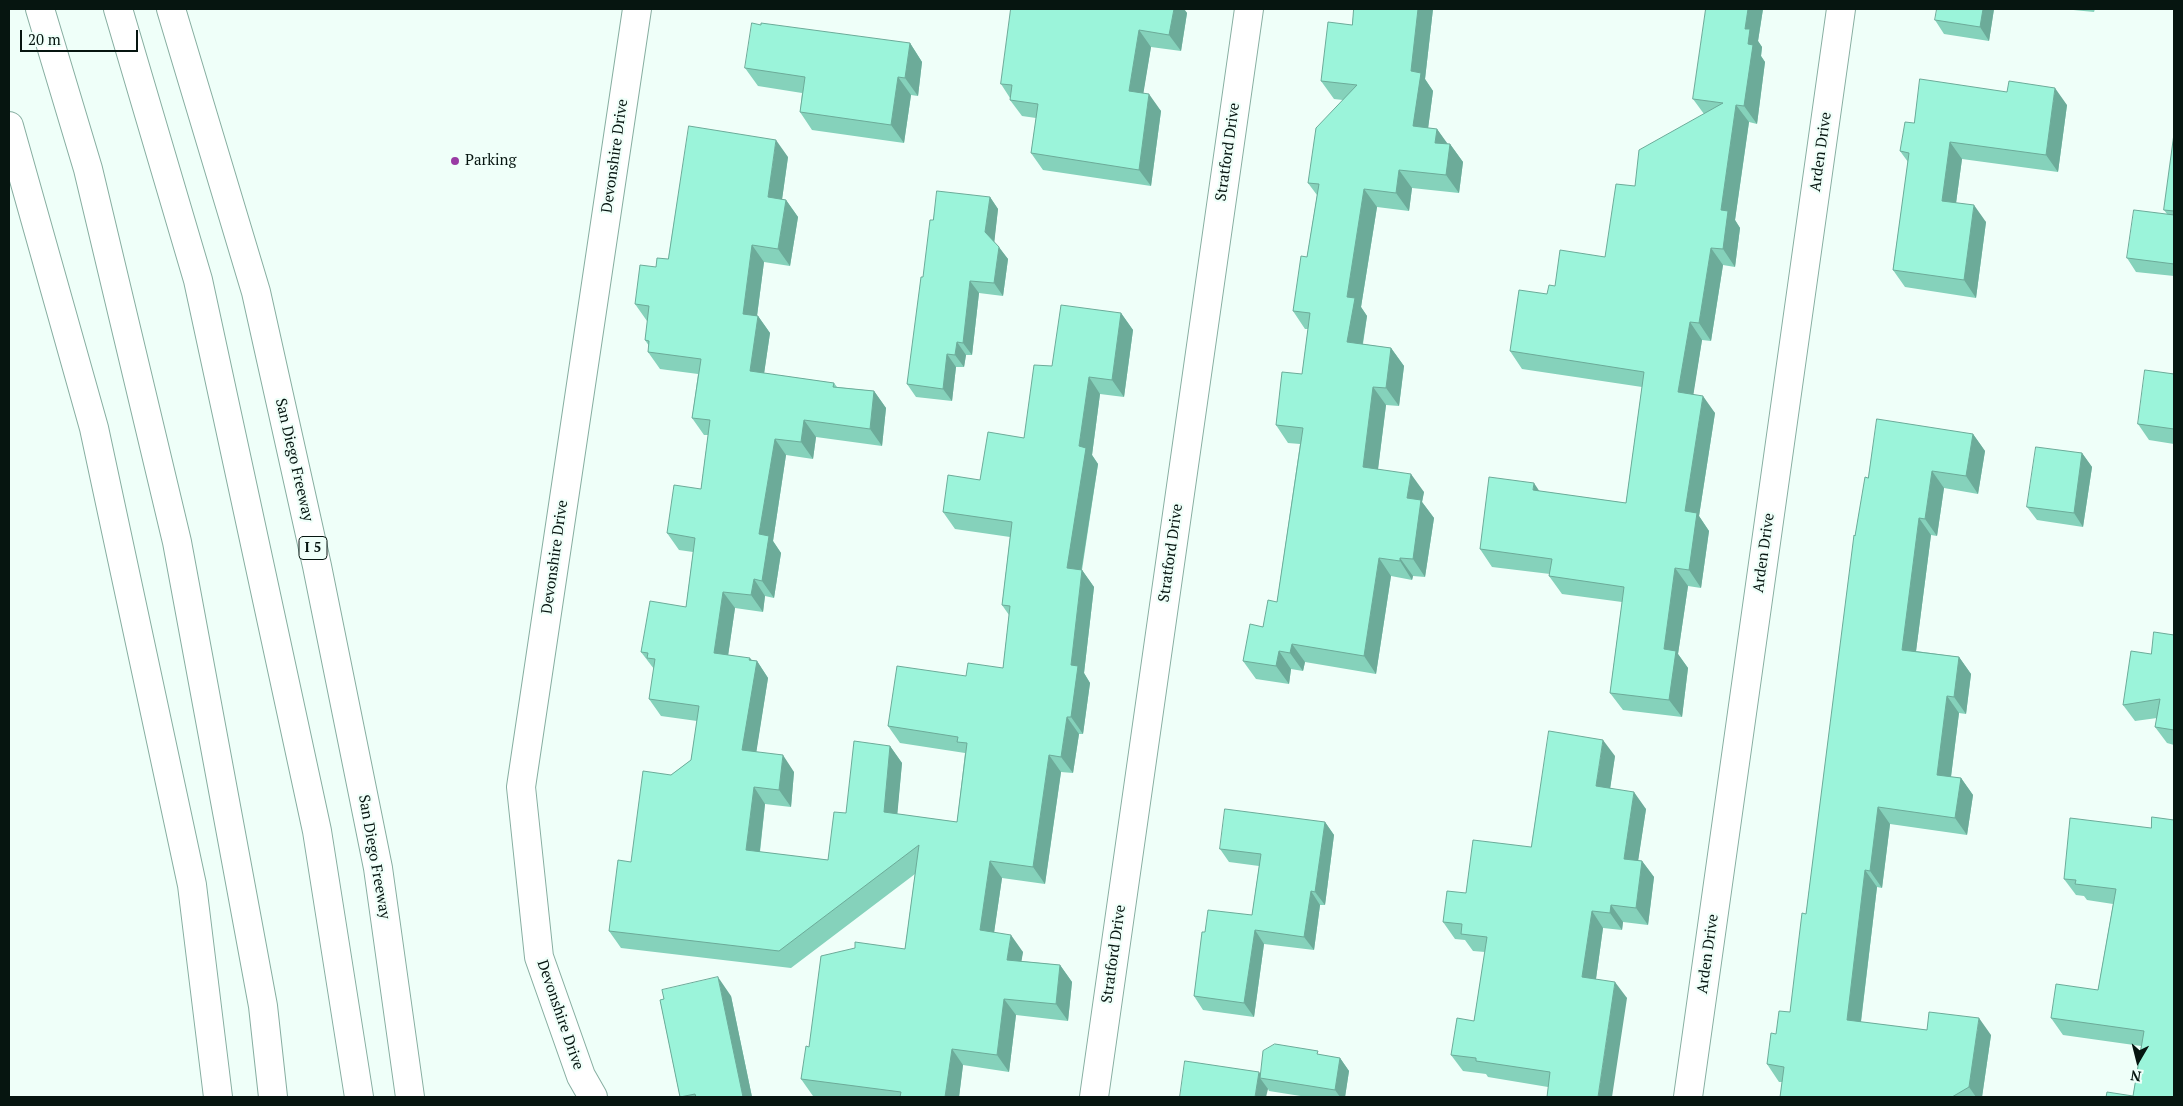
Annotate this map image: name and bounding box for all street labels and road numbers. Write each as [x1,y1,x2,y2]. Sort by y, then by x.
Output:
street label: Devonshire Drive [598,98,632,214]
street label: Stratford Drive [1212,102,1244,202]
street label: Arden Drive [1807,111,1835,193]
street label: San Diego Freeway [271,397,317,523]
street label: Devonshire Drive [538,499,572,615]
street label: Stratford Drive [1155,503,1187,603]
street label: Arden Drive [1750,512,1778,594]
road number: I 5 [299,536,327,560]
street label: San Diego Freeway [354,794,394,920]
street label: Stratford Drive [1098,904,1130,1004]
street label: Arden Drive [1694,913,1722,995]
street label: Devonshire Drive [533,958,587,1072]

